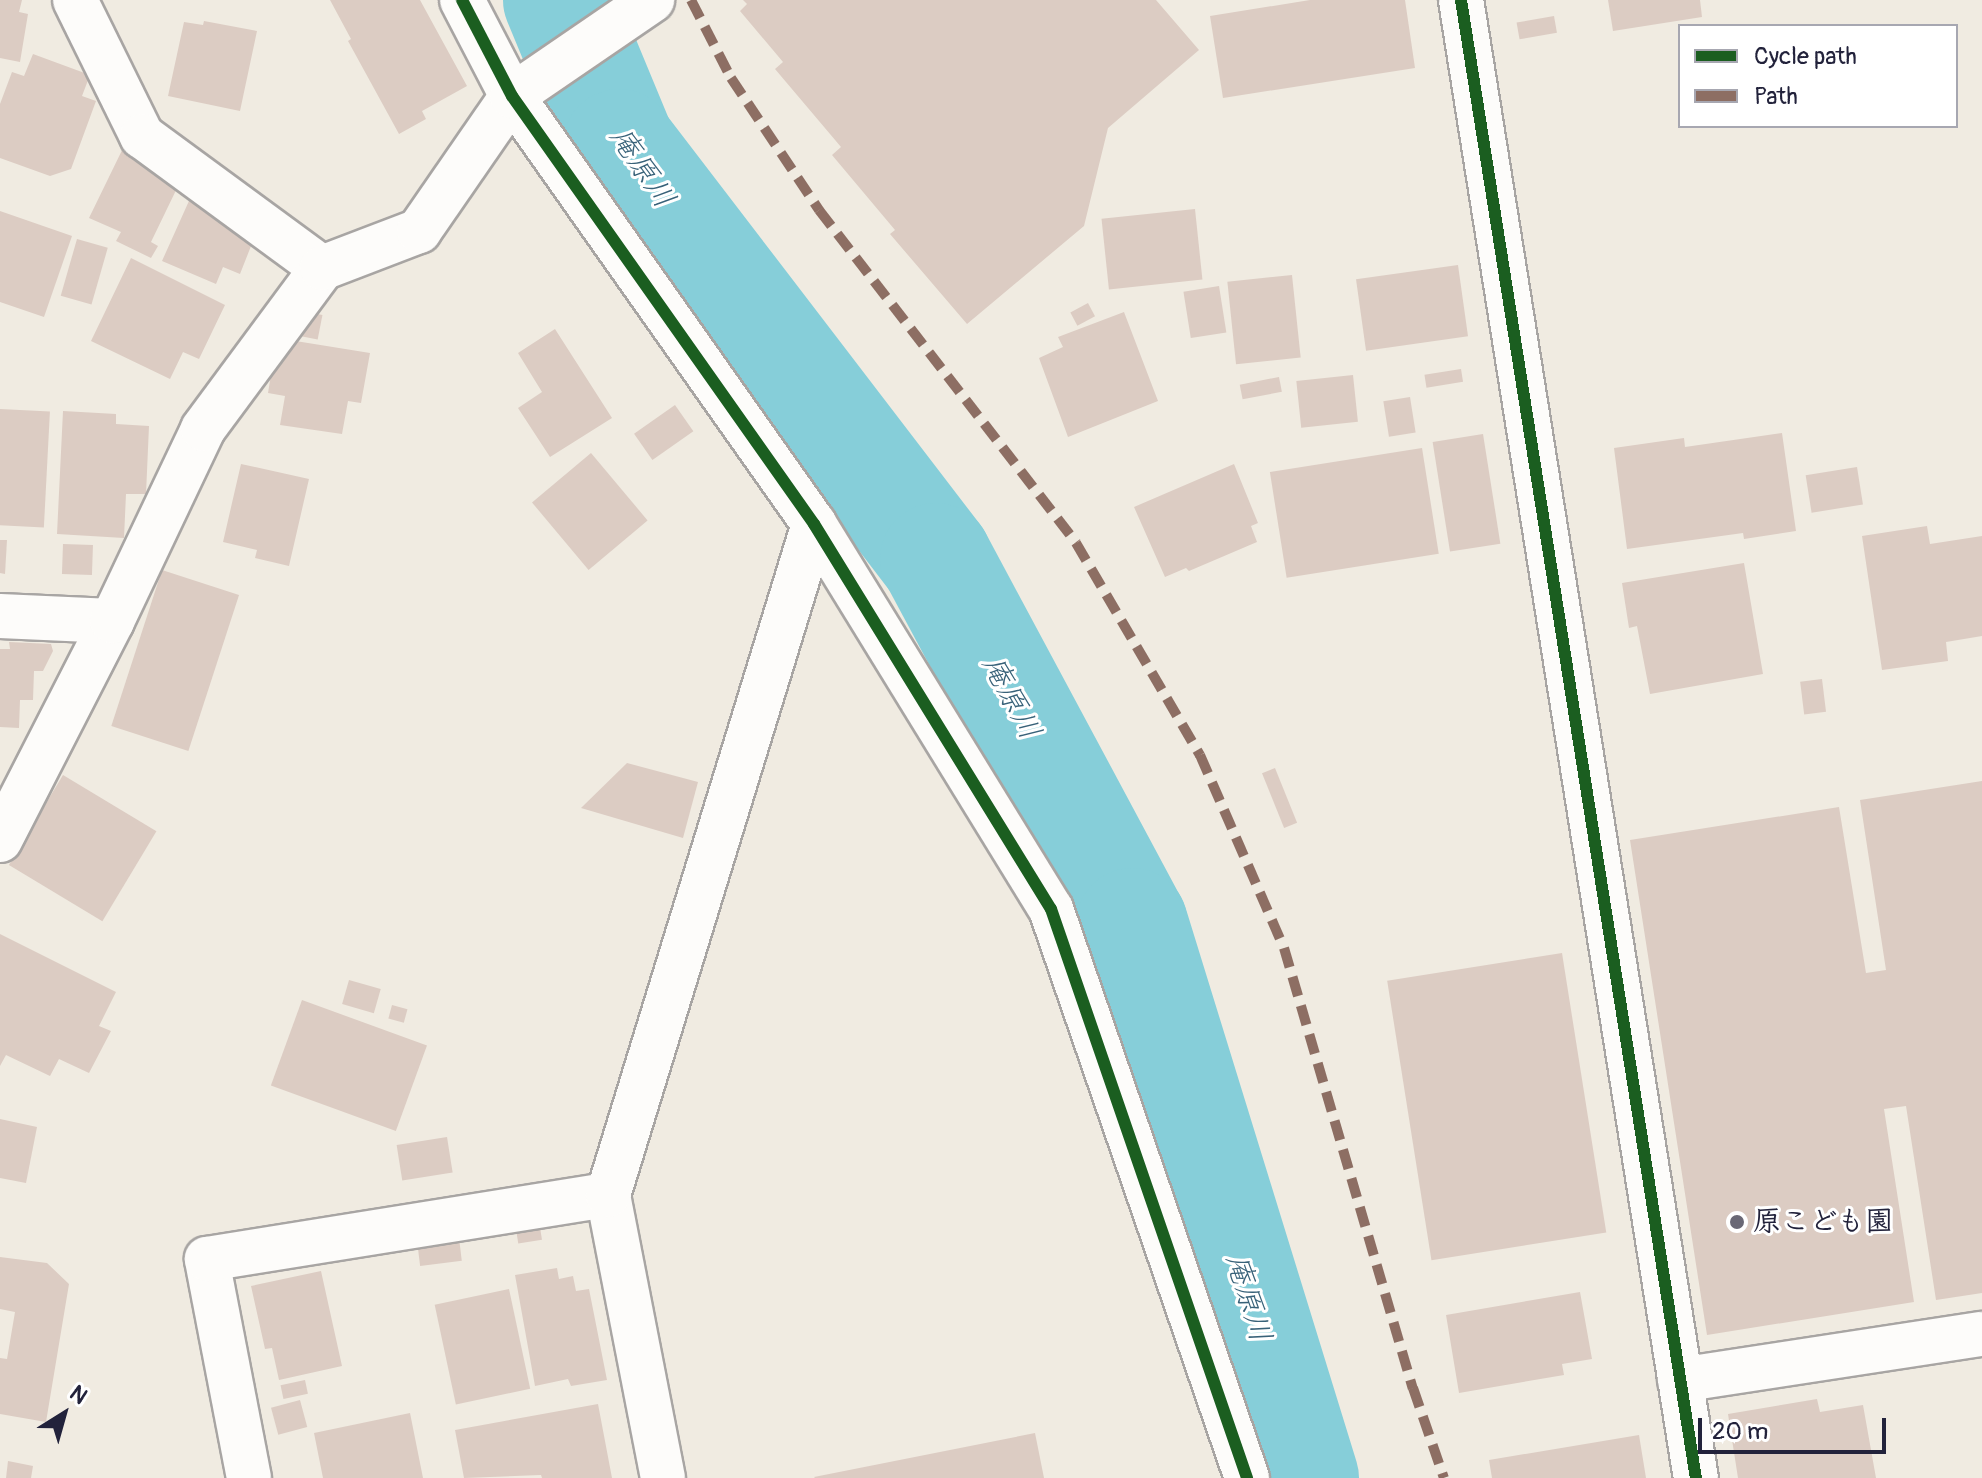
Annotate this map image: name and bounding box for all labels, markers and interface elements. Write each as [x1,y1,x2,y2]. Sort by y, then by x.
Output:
legend [1678,24,1958,128]
text: Cycle path [1754,42,1857,71]
text: Path [1754,82,1798,111]
water label: 庵原川 [602,121,682,215]
water label: 庵原川 [974,650,1048,746]
place label: 原こども園 [1753,1205,1893,1239]
marker: 原こども園 [1728,1213,1746,1231]
water label: 庵原川 [1218,1250,1278,1346]
north arrow [24,1374,104,1454]
text: N [64,1379,93,1410]
scale bar [1702,1402,1890,1452]
text: 20 m [1712,1417,1768,1446]

